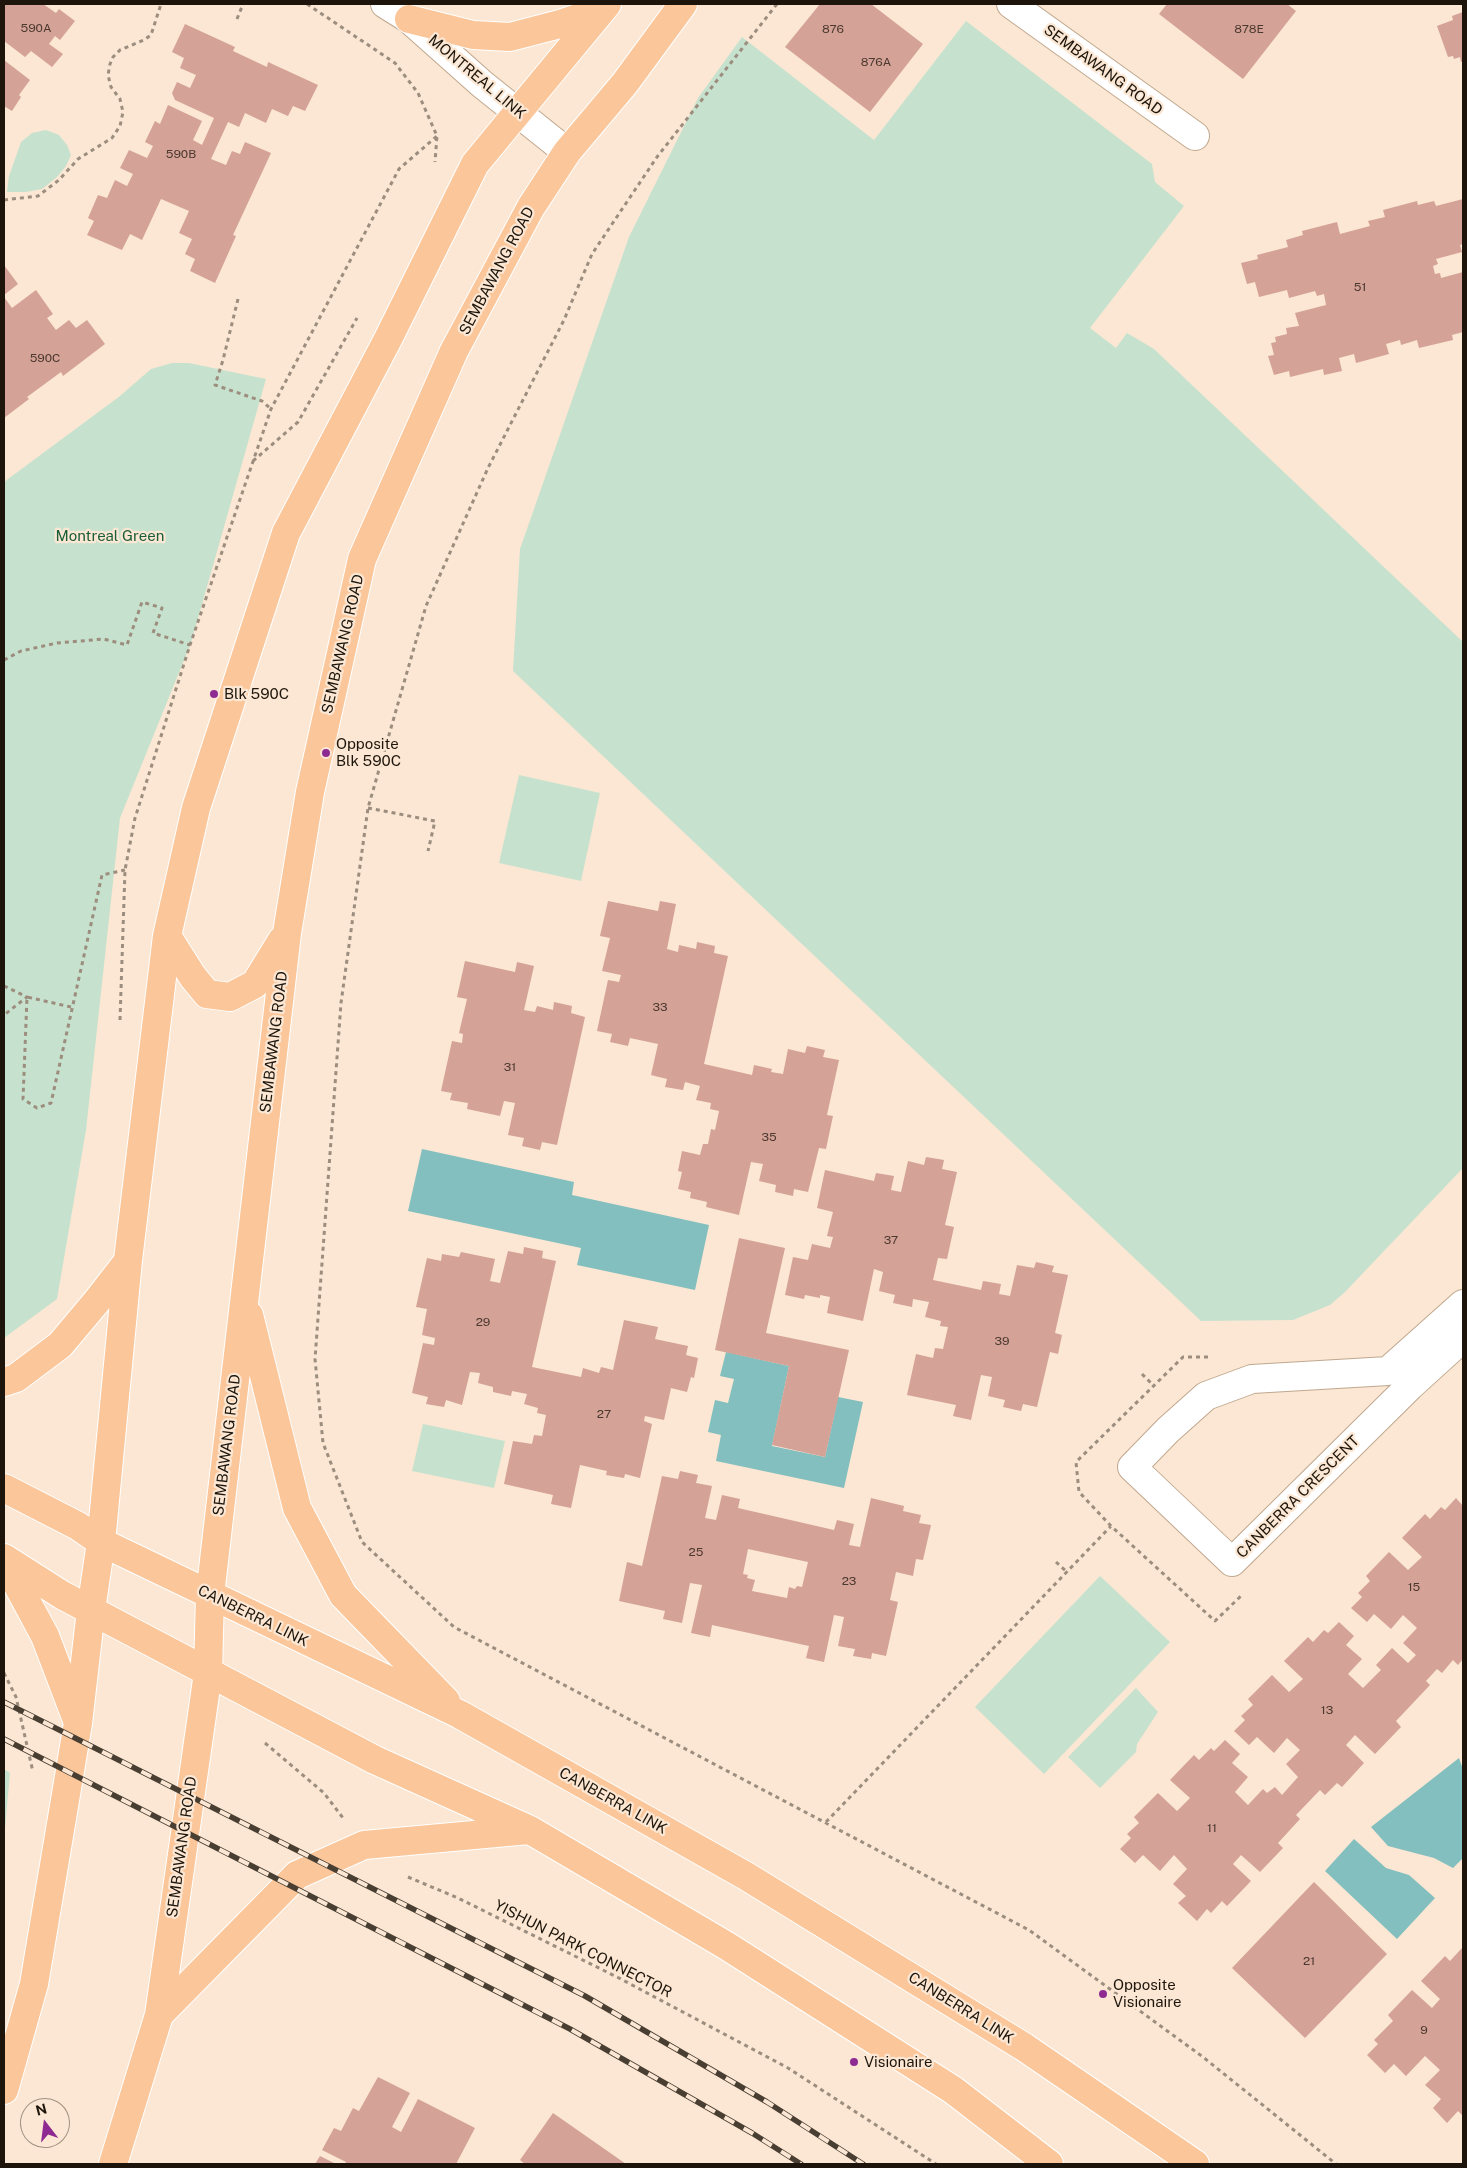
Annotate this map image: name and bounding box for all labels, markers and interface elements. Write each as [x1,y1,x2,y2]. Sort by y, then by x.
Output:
house number: 590A [21,21,51,35]
street label: SEMBAWANG ROAD [1040,21,1166,119]
house number: 876 [822,22,844,36]
house number: 878E [1234,22,1264,36]
street label: MONTREAL LINK [425,31,529,123]
house number: 876A [861,55,891,69]
house number: 590B [166,147,196,161]
street label: SEMBAWANG ROAD [456,204,538,338]
house number: 51 [1354,280,1366,294]
house number: 590C [30,351,60,365]
park label: Montreal Green [56,527,164,545]
street label: SEMBAWANG ROAD [318,573,368,715]
place label: Blk 590C [224,685,289,703]
marker: Blk 590C [208,688,220,700]
place label: Opposite Blk 590C [336,735,401,770]
marker: Opposite Blk 590C [320,747,332,759]
street label: SEMBAWANG ROAD [256,970,292,1114]
house number: 33 [652,1000,668,1014]
house number: 31 [504,1060,516,1074]
house number: 35 [761,1130,777,1144]
house number: 37 [884,1233,898,1247]
house number: 29 [476,1315,490,1329]
house number: 39 [995,1334,1009,1348]
street label: SEMBAWANG ROAD [209,1373,245,1517]
house number: 27 [597,1407,611,1421]
street label: CANBERRA CRESCENT [1233,1432,1363,1562]
house number: 25 [689,1545,703,1559]
house number: 23 [842,1574,856,1588]
house number: 15 [1408,1580,1420,1594]
street label: CANBERRA LINK [195,1581,311,1651]
house number: 13 [1321,1703,1333,1717]
street label: CANBERRA LINK [556,1764,670,1838]
street label: SEMBAWANG ROAD [163,1775,201,1919]
house number: 11 [1207,1821,1217,1835]
street label: YISHUN PARK CONNECTOR [491,1896,675,2002]
house number: 21 [1303,1954,1315,1968]
street label: CANBERRA LINK [905,1968,1017,2048]
place label: Opposite Visionaire [1113,1976,1182,2011]
marker: Opposite Visionaire [1097,1988,1109,2000]
house number: 9 [1420,2023,1428,2037]
place label: Visionaire [864,2053,933,2071]
marker: Visionaire [848,2056,860,2068]
north arrow [20,2098,70,2148]
text: N [34,2100,49,2119]

